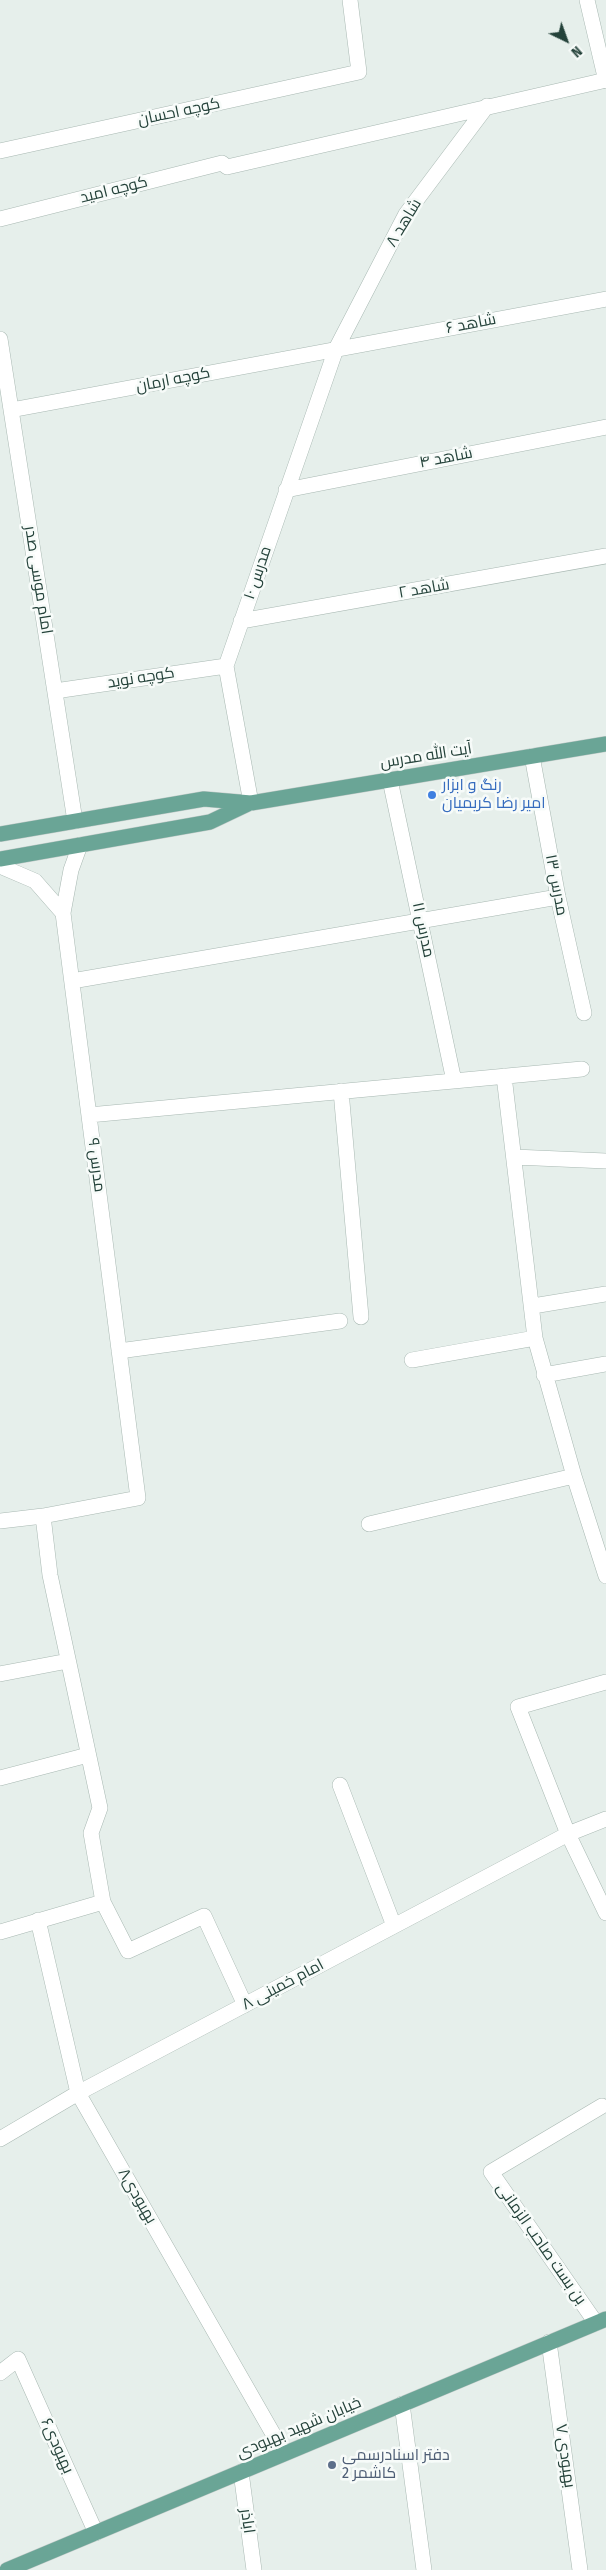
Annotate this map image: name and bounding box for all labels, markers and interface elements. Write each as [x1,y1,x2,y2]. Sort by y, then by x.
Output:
north arrow [541,15,591,65]
text: N [568,42,585,61]
street label: کوچه احسان [136,94,222,130]
street label: کوچه امید [78,172,150,208]
street label: شاهد ۸ [382,195,426,251]
street label: شاهد ۶ [444,310,498,338]
street label: کوچه ارمان [134,363,212,397]
street label: شاهد ۴ [418,443,474,473]
street label: امام موسی صدر [20,524,56,636]
street label: مدرس ۱۰ [240,544,276,602]
street label: شاهد ۲ [397,575,451,603]
street label: کوچه نوید [106,663,176,693]
street label: آیت الله مدرس [379,739,473,773]
place label: رنگ و ابزار امیر رضا کریمیان [442,776,546,814]
marker: رنگ و ابزار امیر رضا کریمیان [426,789,438,801]
street label: مدرس ۱۳ [541,853,571,917]
street label: مدرس ۱۱ [408,901,438,959]
street label: مدرس ۹ [83,1137,109,1193]
street label: امام خمینی ۸ [239,1955,327,2015]
street label: بهبودی۸ [113,2165,161,2227]
street label: بن بست صاحب الزمانی [492,2179,590,2309]
street label: خیابان شهید بهبودی [234,2393,364,2463]
street label: بهبودی۶ [36,2415,78,2477]
street label: بهبودی ۷ [551,2423,579,2489]
place label: دفتر اسنادرسمی 2 کاشمر [342,2446,450,2484]
marker: دفتر اسنادرسمی 2 کاشمر [326,2459,338,2471]
street label: اباذر [236,2507,258,2535]

